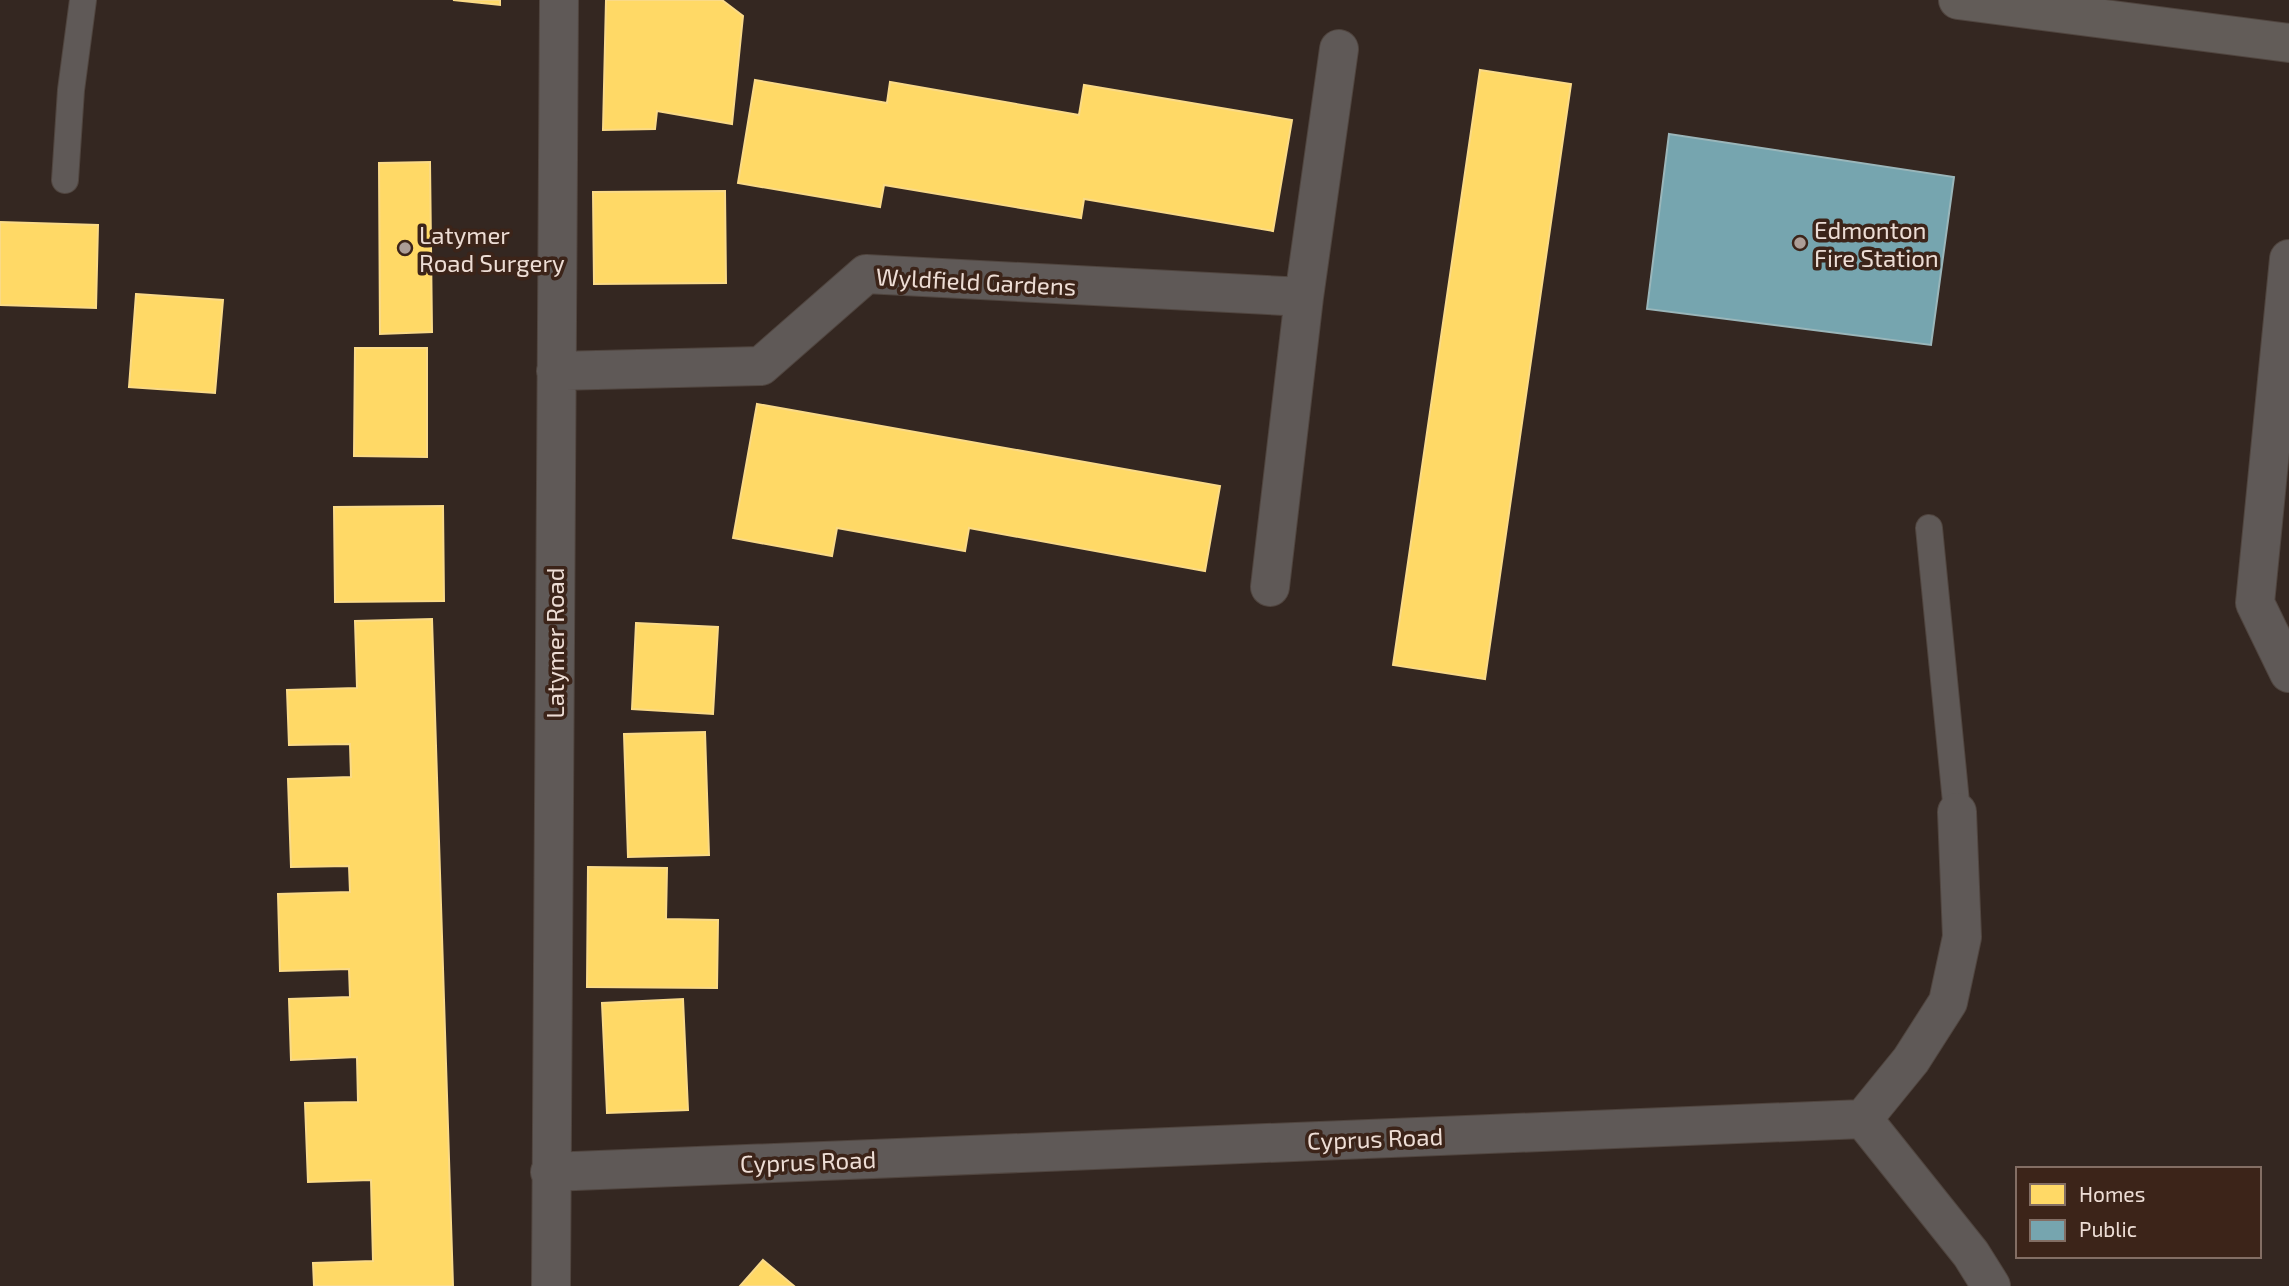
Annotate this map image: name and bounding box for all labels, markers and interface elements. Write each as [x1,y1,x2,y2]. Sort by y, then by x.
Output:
place label: Edmonton Fire Station [1814,215,1939,272]
place label: Latymer Road Surgery [419,220,565,277]
marker: Edmonton Fire Station [1792,235,1808,251]
marker: Latymer Road Surgery [397,240,413,256]
street label: Wyldfield Gardens [875,261,1077,301]
street label: Latymer Road [540,567,569,719]
street label: Cyprus Road [1306,1121,1444,1155]
street label: Cyprus Road [739,1144,877,1178]
legend [2016,1167,2261,1258]
text: Homes [2079,1181,2145,1206]
text: Public [2079,1216,2137,1241]

